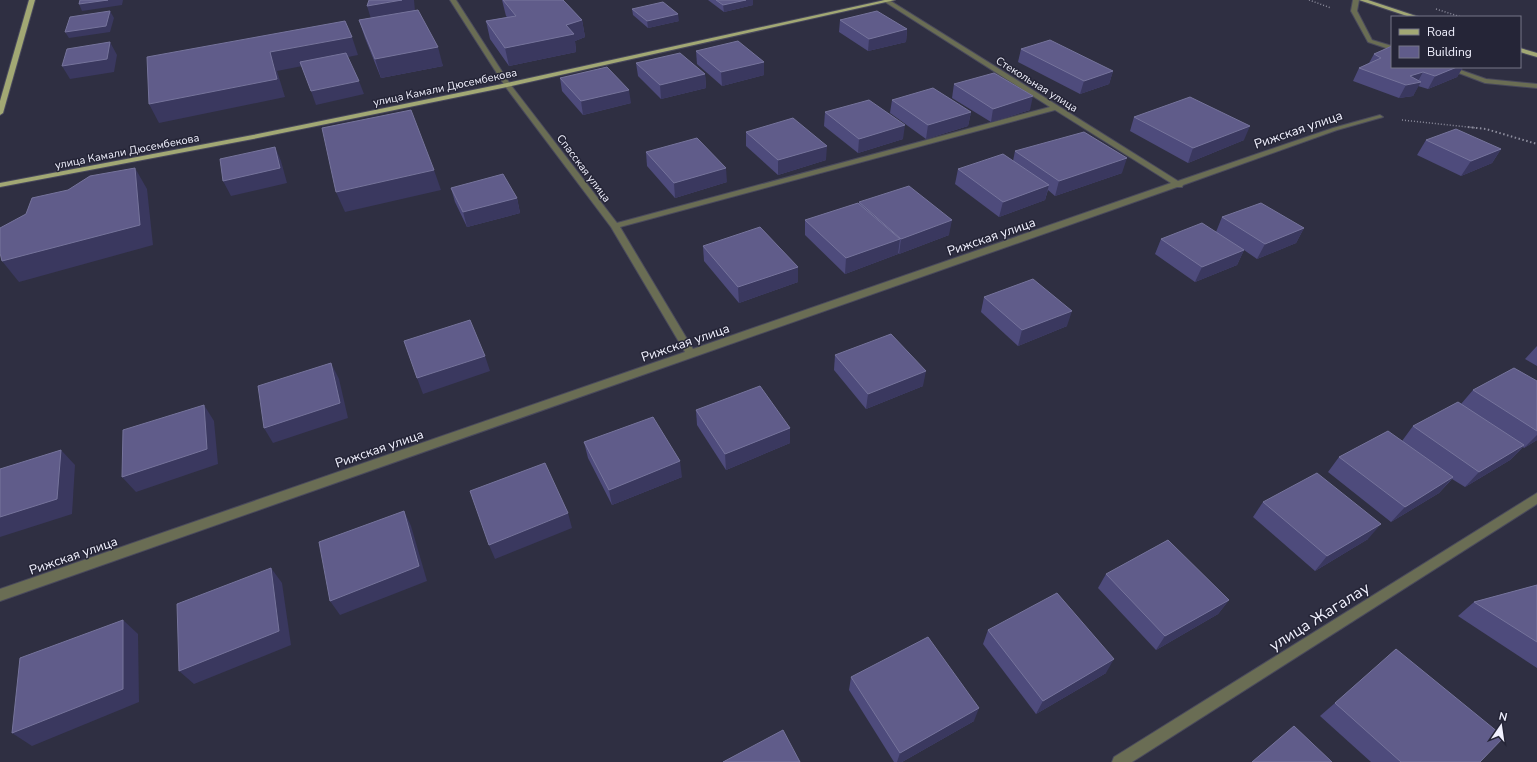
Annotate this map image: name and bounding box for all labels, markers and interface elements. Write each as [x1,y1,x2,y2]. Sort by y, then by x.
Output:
legend [1391,16,1521,68]
text: Road [1427,24,1455,40]
text: Building [1427,44,1472,60]
street label: Стекольная улица [993,53,1081,116]
street label: улица Камали Дюсембекова [372,65,519,110]
street label: Рижская улица [1252,106,1345,154]
street label: улица Камали Дюсембекова [54,130,201,173]
street label: Спасская улица [553,131,614,205]
street label: Рижская улица [945,213,1038,261]
street label: Рижская улица [639,319,732,367]
street label: Рижская улица [333,425,426,473]
street label: Рижская улица [27,532,120,580]
street label: улица Жагалау [1265,577,1374,657]
north arrow [1481,706,1521,746]
text: N [1497,709,1509,725]

